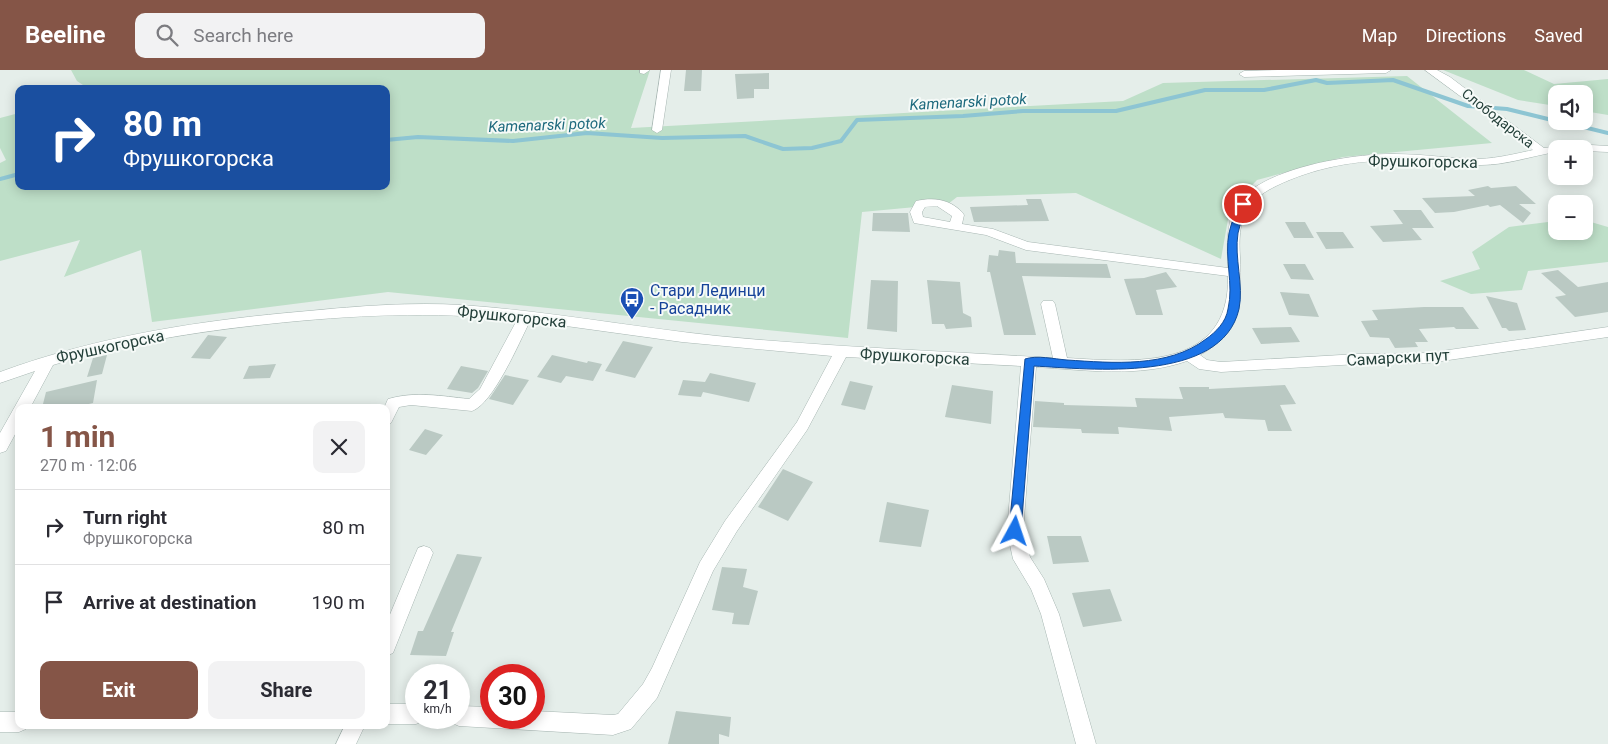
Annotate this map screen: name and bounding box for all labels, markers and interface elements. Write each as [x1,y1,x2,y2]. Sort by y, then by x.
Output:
search box [135,13,485,58]
text: Beeline [25,21,105,49]
icon: search [153,21,181,49]
text: Search here [193,24,293,47]
text: Map [1362,25,1397,46]
text: Directions [1425,25,1506,46]
text: Saved [1534,25,1583,46]
street label: Слободарска [1459,85,1537,151]
map controls [1548,85,1593,240]
button: sound [1548,85,1593,130]
water label: Kamenarski potok [909,90,1028,114]
text: 80 m [123,104,202,145]
icon: right [40,105,105,170]
water label: Kamenarski potok [488,114,607,136]
button: + [1548,140,1593,185]
text: Фрушкогорска [123,146,274,171]
street label: Фрушкогорска [1368,151,1478,172]
pin [1222,183,1264,225]
icon: arrive [1229,190,1257,218]
button: − [1548,195,1593,240]
place label: Стари Лединци - Расадник [650,281,766,318]
bus stop icon: Стари Лединци - Расадник [619,286,645,320]
street label: Фрушкогорска [456,301,568,332]
street label: Фрушкогорска [54,326,166,367]
street label: Фрушкогорска [860,344,970,369]
street label: Самарски пут [1346,345,1450,370]
text: 1 min [40,419,115,454]
button: close [313,421,365,473]
text: 270 m · 12:06 [40,456,137,475]
position arrow [988,504,1040,556]
text: Turn right [83,506,167,529]
icon: right [40,513,68,541]
text: 80 m [322,516,365,539]
text: Фрушкогорска [83,529,193,548]
icon: arrive [40,588,68,616]
text: Arrive at destination [83,591,256,614]
text: 190 m [312,591,365,614]
button: Exit [40,661,198,719]
button: Share [208,661,365,719]
speed limit sign: 30 [480,664,545,729]
text: 21 [423,676,452,705]
text: km/h [423,702,452,716]

